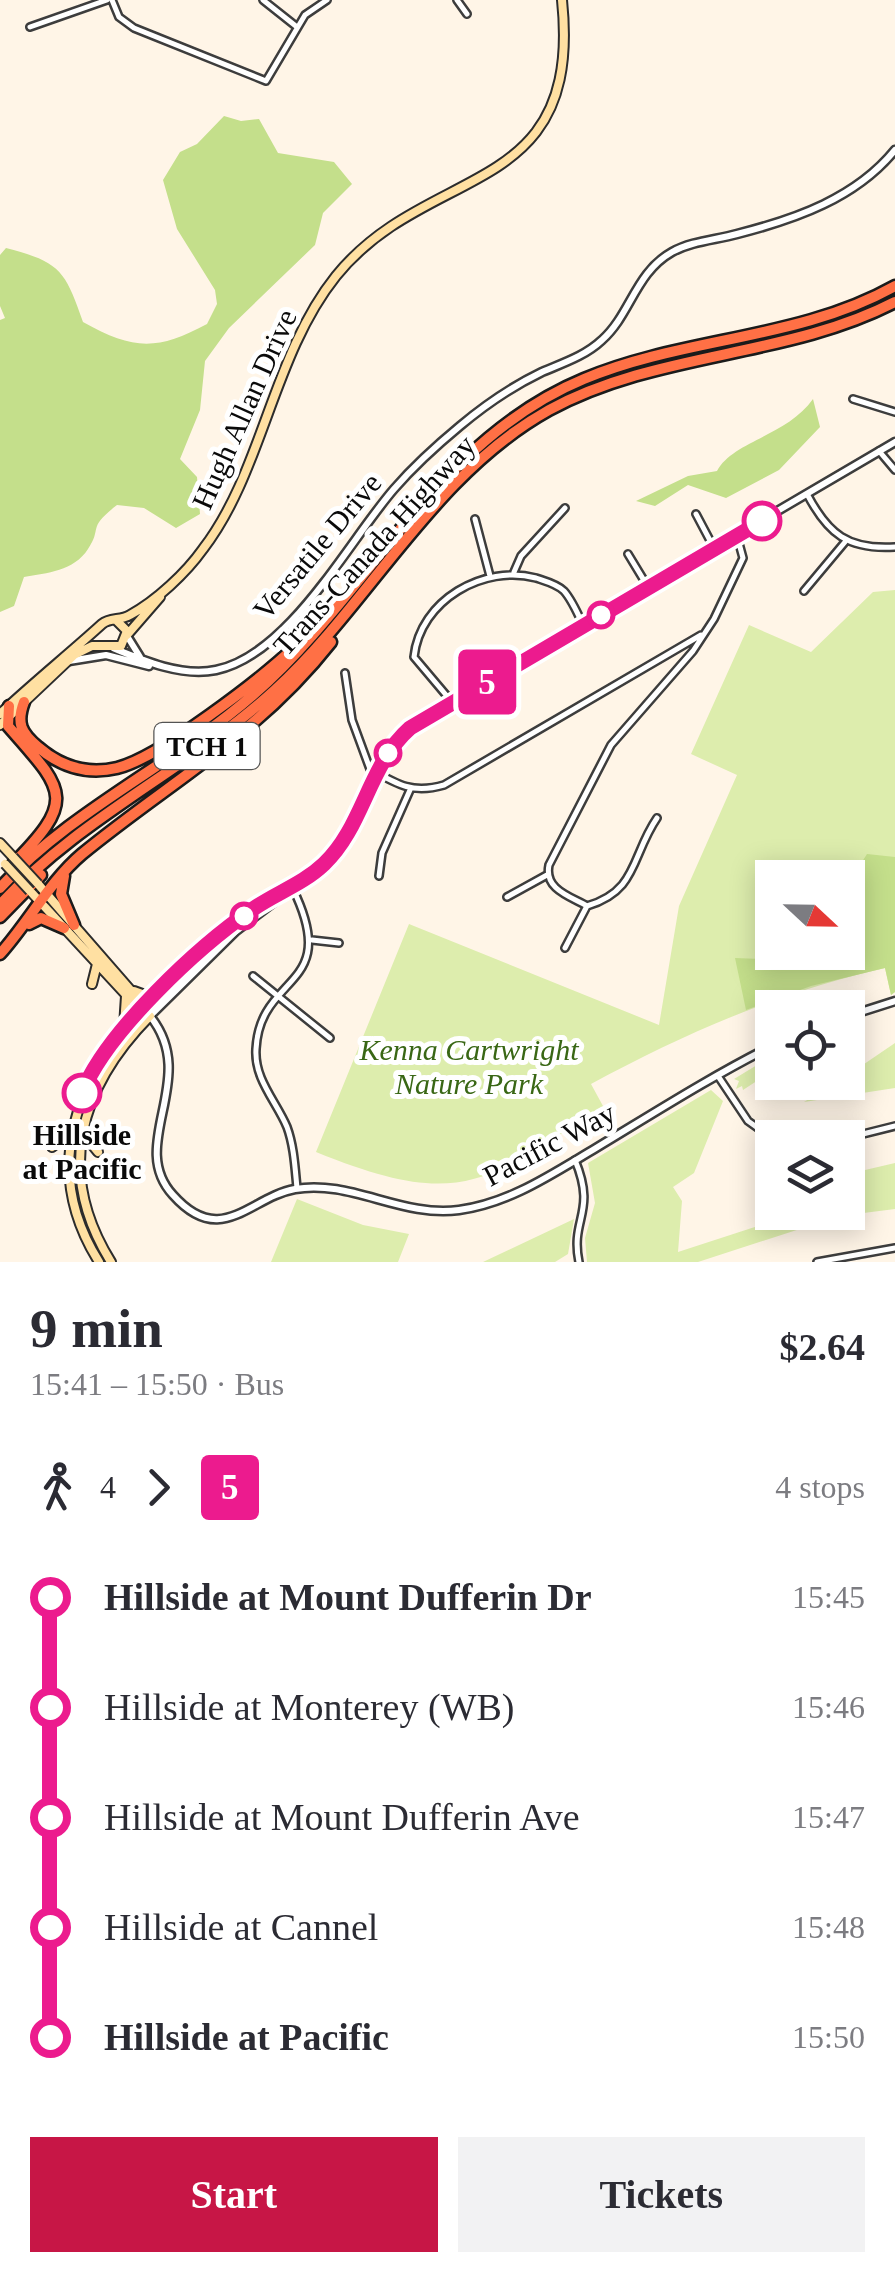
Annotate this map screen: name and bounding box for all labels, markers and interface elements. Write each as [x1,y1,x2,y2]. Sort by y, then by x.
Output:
street label: Hugh Allan Drive [185,304,303,514]
street label: Trans-Canada Highway [266,428,482,662]
street label: Versatile Drive [246,466,388,626]
unlabelled marker [743,502,781,540]
unlabelled marker [588,602,614,628]
line badge: 5 [454,650,520,714]
text: 5 [478,663,496,702]
road number: TCH 1 [154,723,260,769]
unlabelled marker [375,740,401,766]
north arrow [755,860,865,970]
map controls [755,860,865,1230]
unlabelled marker [231,903,257,929]
button: locate [755,990,865,1100]
park label: Kenna Cartwright Nature Park [358,1033,579,1100]
marker: Hillside at Pacific [63,1074,101,1112]
street label: Pacific Way [477,1096,621,1192]
place label: Hillside at Pacific [22,1118,142,1185]
button: layers [755,1120,865,1230]
text: 9 min [30,1298,163,1359]
text: $2.64 [780,1326,865,1368]
text: 15:41 – 15:50 · Bus [30,1366,284,1402]
icon: walk [30,1460,85,1515]
icon: forward [131,1460,186,1515]
text: 5 [221,1468,239,1507]
text: 4 [100,1469,116,1505]
text: 4 stops [775,1469,865,1505]
text: Hillside at Mount Dufferin Dr [104,1576,592,1618]
text: 15:45 [792,1579,865,1615]
text: Hillside at Monterey (WB) [104,1686,515,1728]
text: 15:46 [792,1689,865,1725]
text: Hillside at Mount Dufferin Ave [104,1796,580,1838]
text: 15:47 [792,1799,865,1835]
text: Hillside at Cannel [104,1906,378,1948]
text: 15:48 [792,1909,865,1945]
text: Hillside at Pacific [104,2016,389,2058]
text: 15:50 [792,2019,865,2055]
button: Start [30,2137,438,2252]
button: Tickets [458,2137,865,2252]

